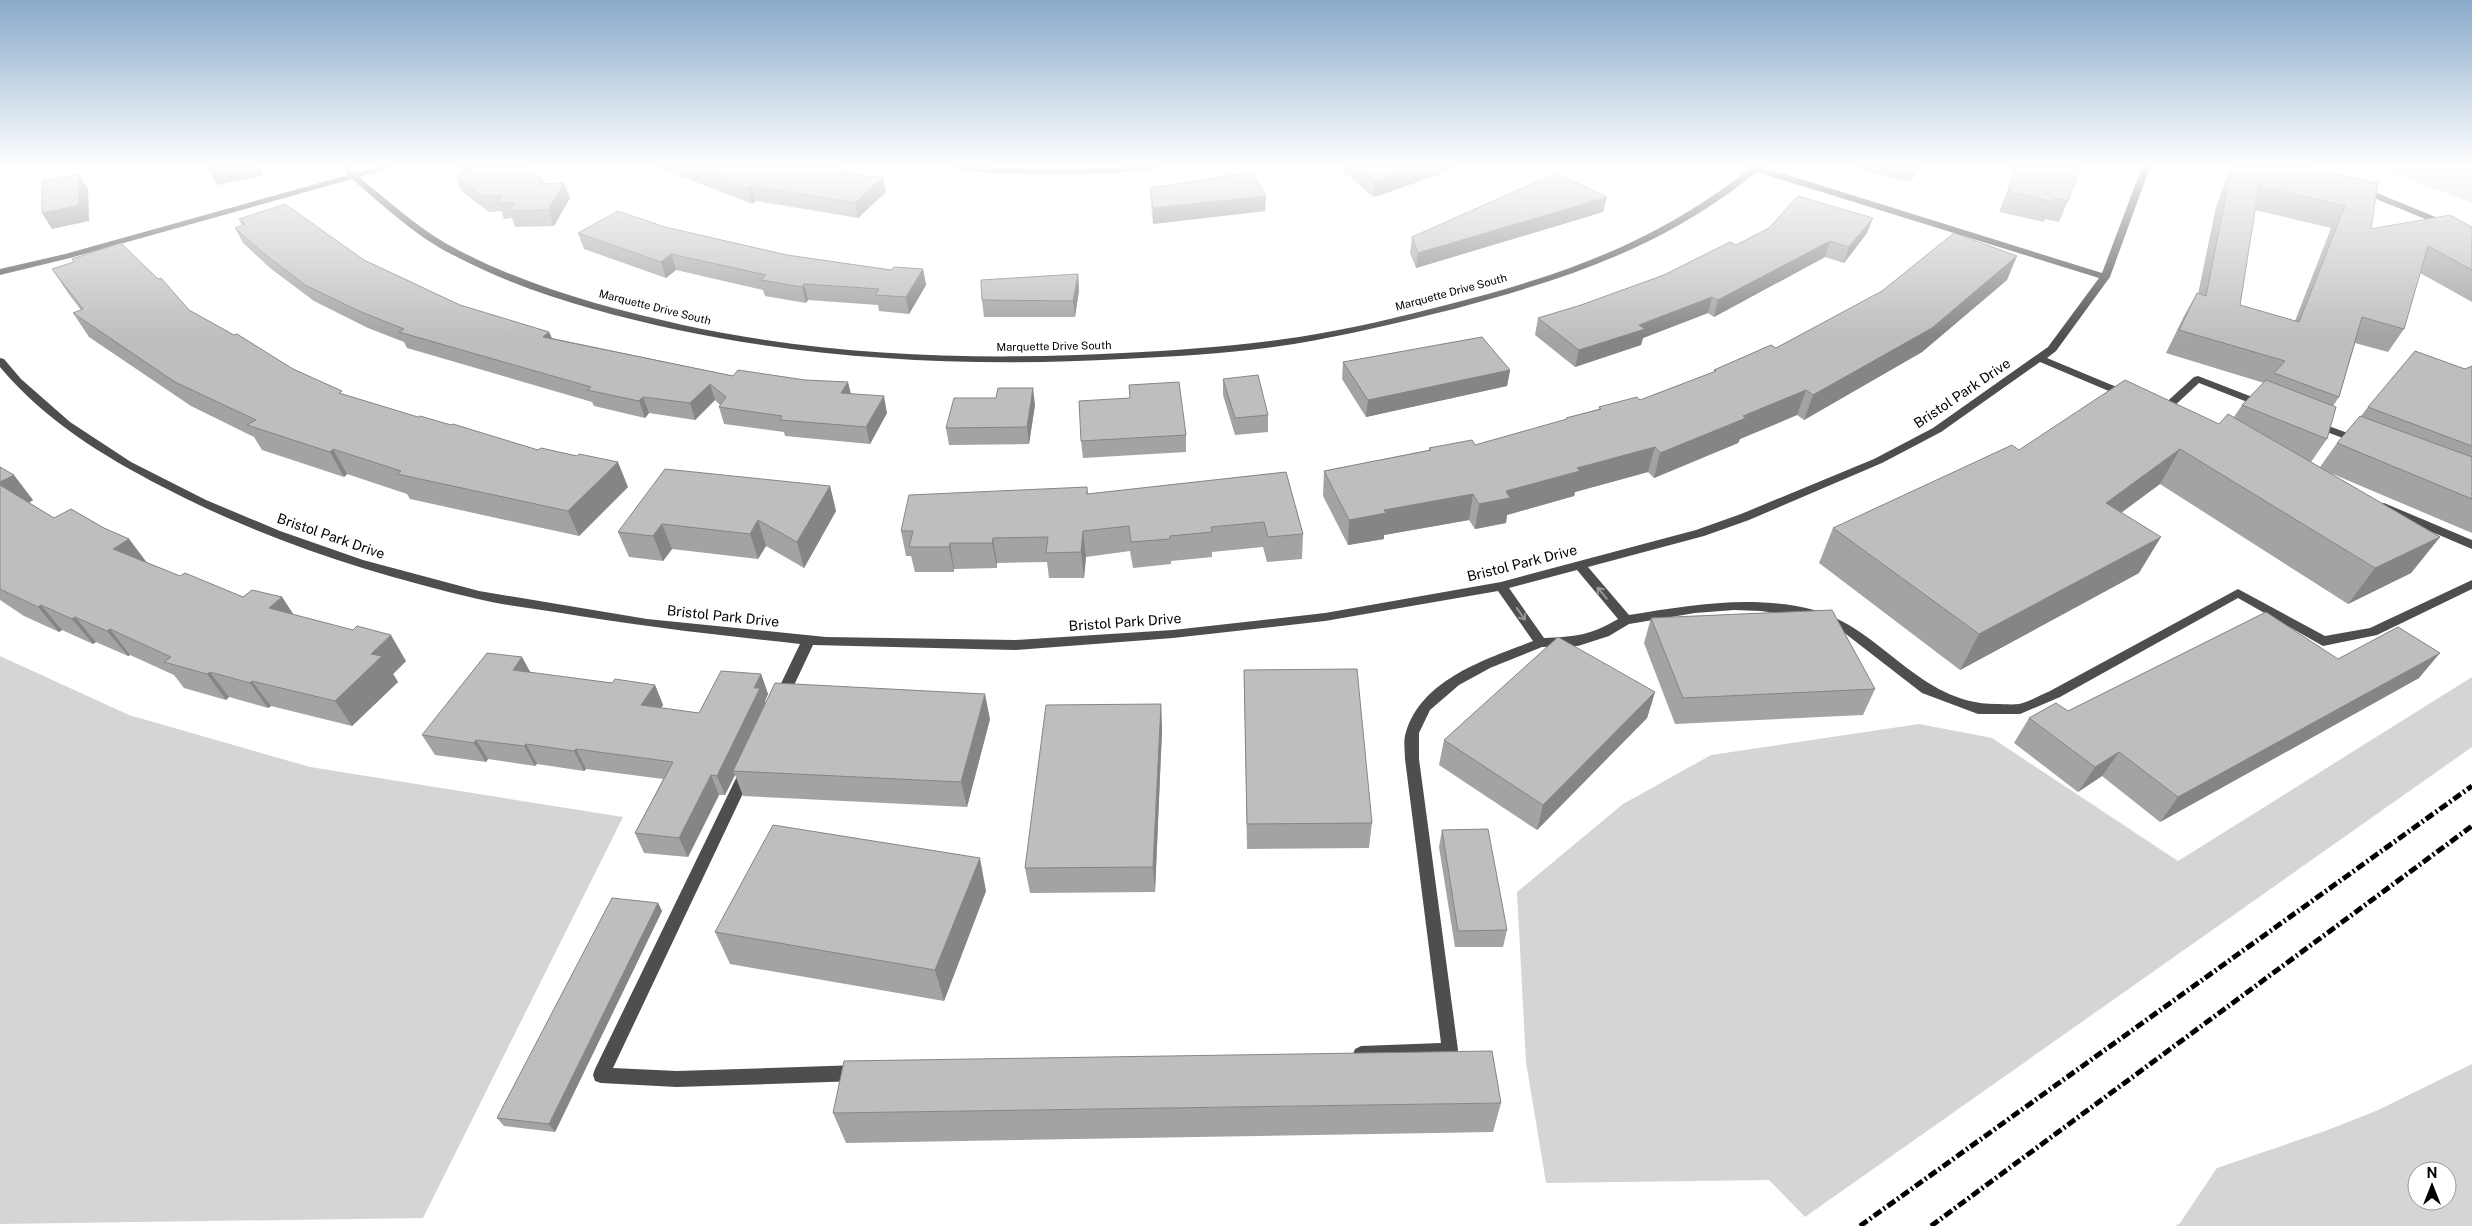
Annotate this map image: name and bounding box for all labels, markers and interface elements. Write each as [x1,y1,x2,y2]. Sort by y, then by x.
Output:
street label: Marquette Drive South [1394,271,1508,313]
street label: Marquette Drive South [598,287,712,327]
street label: Marquette Drive South [996,339,1112,353]
street label: Bristol Park Drive [1911,355,2013,431]
street label: Bristol Park Drive [275,510,387,562]
street label: Bristol Park Drive [1465,542,1579,584]
one-way arrow [1597,587,1608,600]
street label: Bristol Park Drive [666,602,780,630]
one-way arrow [1516,607,1526,621]
street label: Bristol Park Drive [1068,610,1182,634]
north arrow [2407,1161,2457,1211]
text: N [2427,1165,2437,1181]

